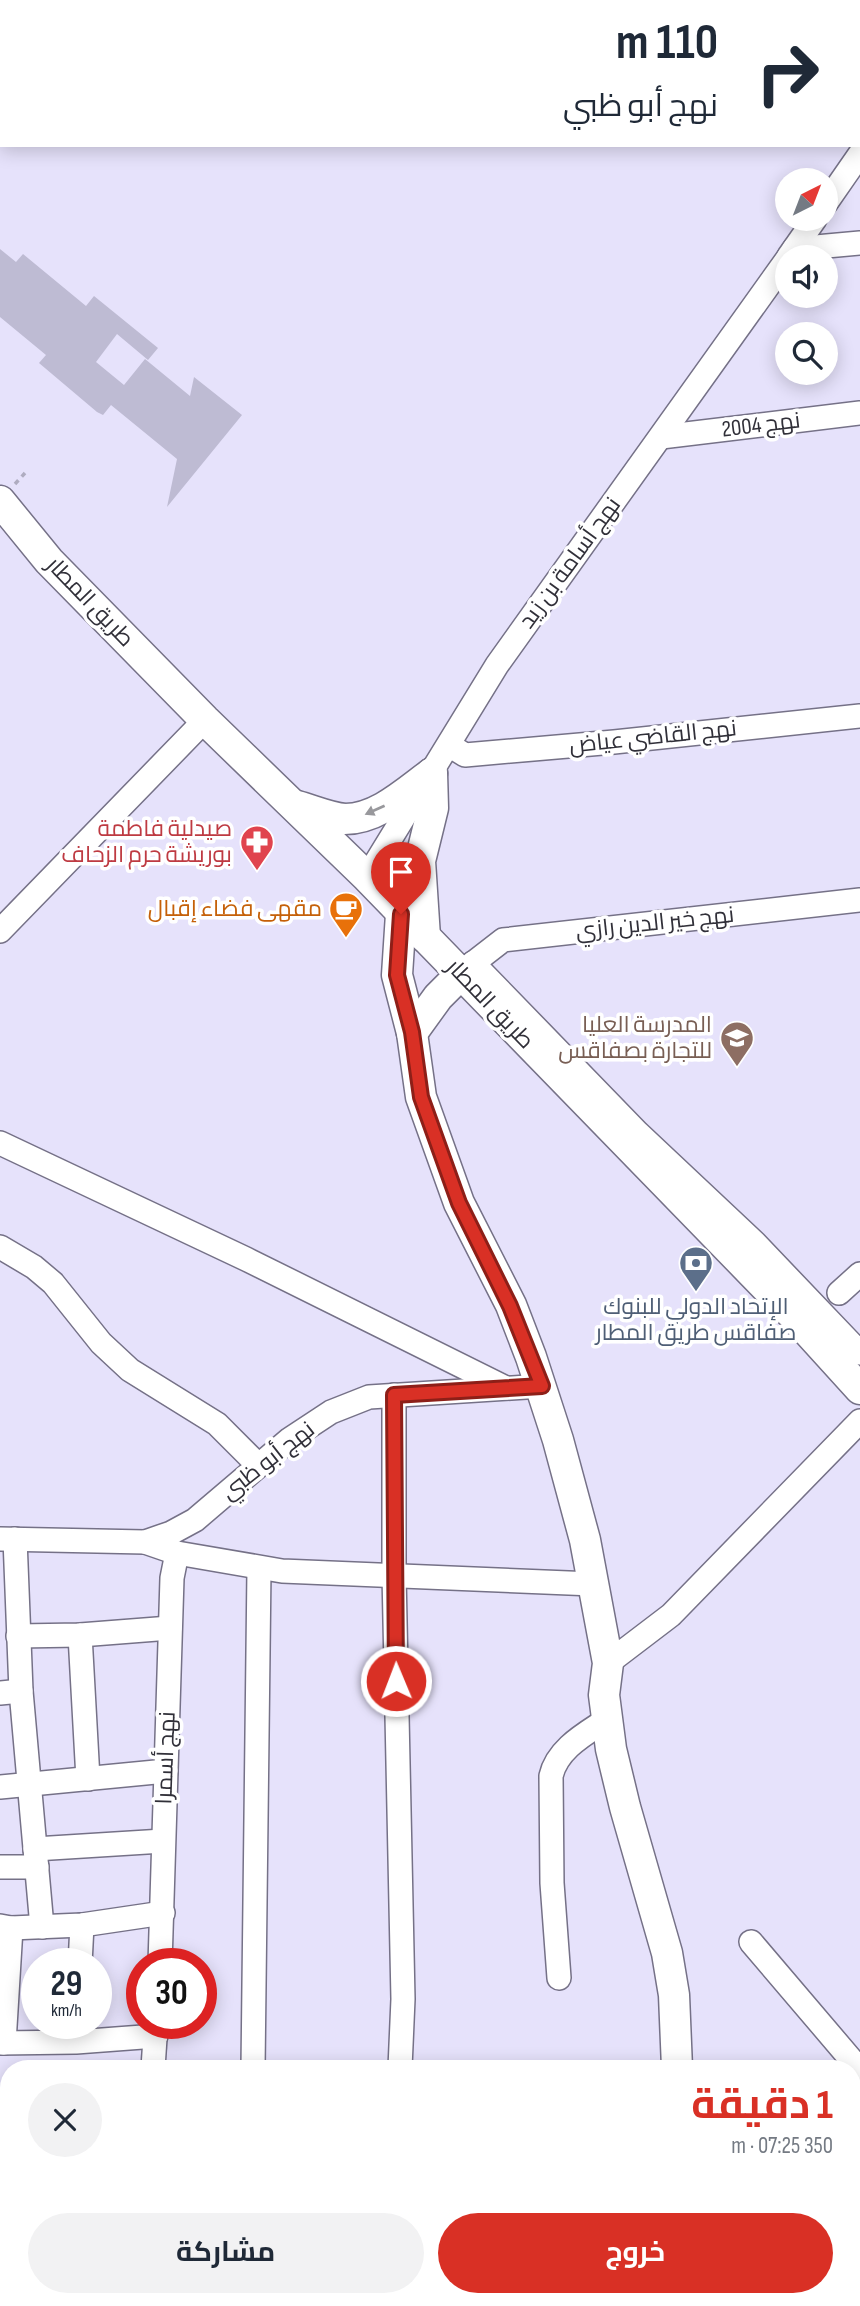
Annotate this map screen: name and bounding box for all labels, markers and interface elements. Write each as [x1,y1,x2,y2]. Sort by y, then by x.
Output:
text: 110 m [616,14,718,73]
icon: right [742,28,833,119]
text: نهج أبو ظبي [563,87,718,126]
north arrow [775,168,838,231]
map controls [775,168,838,385]
button: sound [775,245,838,308]
button: search [775,322,838,385]
street label: نهج 2004 [720,406,802,445]
street label: نهج أسامة بن زيد [511,491,628,635]
street label: طريق المطار [39,550,140,653]
street label: نهج القاضي عياض [568,714,738,762]
one-way arrow [365,805,386,816]
place label: صيدلية فاطمة بوريشة حرم الزحاف [61,815,232,870]
pharmacy icon: صيدلية فاطمة بوريشة حرم الزحاف [238,823,276,872]
pin [371,842,431,914]
icon: arrive [382,853,420,891]
cafe icon: مقهى فضاء إقبال [327,890,365,939]
place label: مقهى فضاء إقبال [148,895,322,923]
street label: نهج خير الدين رازي [574,901,736,948]
street label: طريق المطار [439,952,540,1055]
place label: المدرسة العليا للتجارة بصفاقس [558,1011,712,1065]
school or university icon: المدرسة العليا للتجارة بصفاقس [718,1019,756,1068]
bank icon: الإتحاد الدولي للبنوك صفاقس طريق المطار [677,1244,715,1293]
place label: الإتحاد الدولي للبنوك صفاقس طريق المطار [594,1293,796,1347]
street label: نهج أبو ظبي [214,1414,322,1509]
position arrow [359,1644,433,1718]
street label: نهج أسمرا [148,1711,183,1805]
speed limit sign: 30 [126,1948,217,2039]
text: 29 [51,1963,82,2006]
text: km/h [51,2000,82,2021]
text: 1 دقيقة [691,2080,833,2131]
button: close [28,2083,102,2157]
text: 350 m · 07:25 [731,2132,833,2160]
button: مشاركة [28,2213,424,2293]
button: خروج [438,2213,833,2293]

